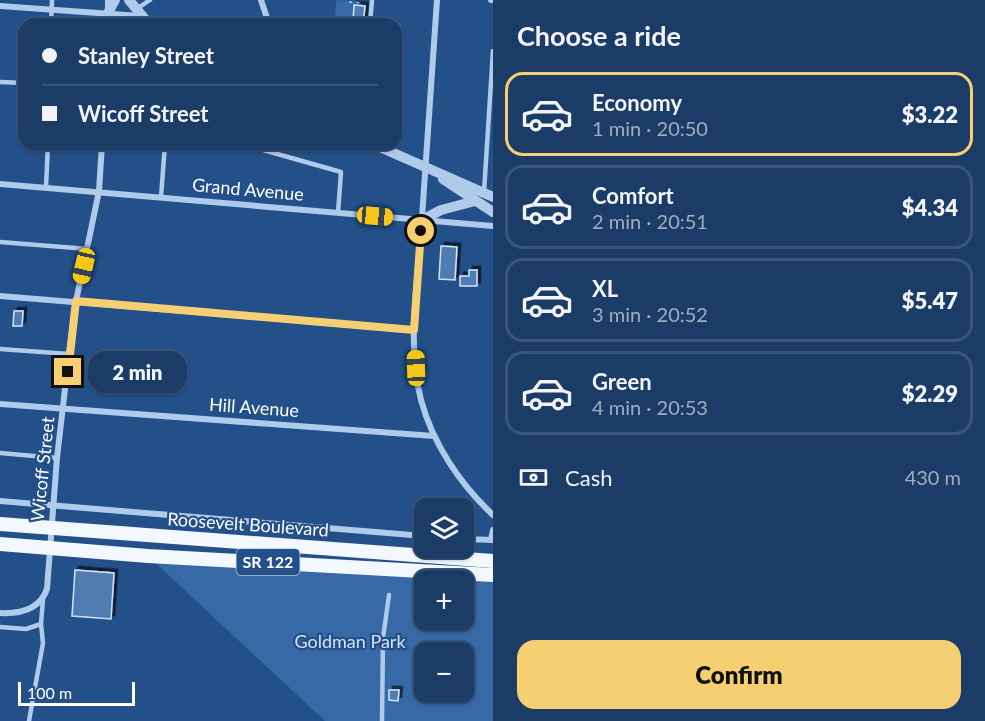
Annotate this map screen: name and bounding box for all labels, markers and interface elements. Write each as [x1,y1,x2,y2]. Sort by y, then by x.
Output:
text: Choose a ride [517,19,681,52]
text: Stanley Street [78,42,214,69]
icon: car [520,87,574,141]
text: Economy [592,89,682,116]
text: Wicoff Street [78,100,209,127]
text: $3.22 [902,101,958,128]
text: 1 min · 20:50 [592,116,708,140]
street label: Grand Avenue [191,173,305,205]
icon: car [520,180,574,234]
text: Comfort [592,182,674,209]
text: $4.34 [902,194,958,221]
car [356,205,394,227]
text: 2 min · 20:51 [592,209,708,233]
route start [407,217,434,244]
car [71,246,97,286]
icon: car [520,273,574,327]
text: XL [592,275,618,302]
text: $5.47 [902,287,958,314]
text: 3 min · 20:52 [592,302,708,326]
car [406,350,426,386]
callout: 2 min [89,351,188,393]
route end [54,358,81,385]
text: 2 min [113,360,162,384]
icon: car [520,366,574,420]
text: Green [592,368,652,395]
text: $2.29 [902,380,958,407]
street label: Hill Avenue [208,393,300,421]
text: 4 min · 20:53 [592,395,708,419]
street label: Wicoff Street [26,415,58,522]
icon: cash [517,461,550,494]
text: Cash [565,464,612,491]
text: 430 m [905,465,961,489]
map controls [414,498,474,702]
button: layers [414,498,474,558]
street label: Roosevelt Boulevard [167,507,329,541]
road number: SR 122 [236,549,300,575]
button: + [414,570,474,630]
park label: Goldman Park [294,630,406,652]
button: Confirm [517,640,961,709]
button: − [414,642,474,702]
scale bar [18,679,135,706]
text: 100 m [27,683,72,702]

